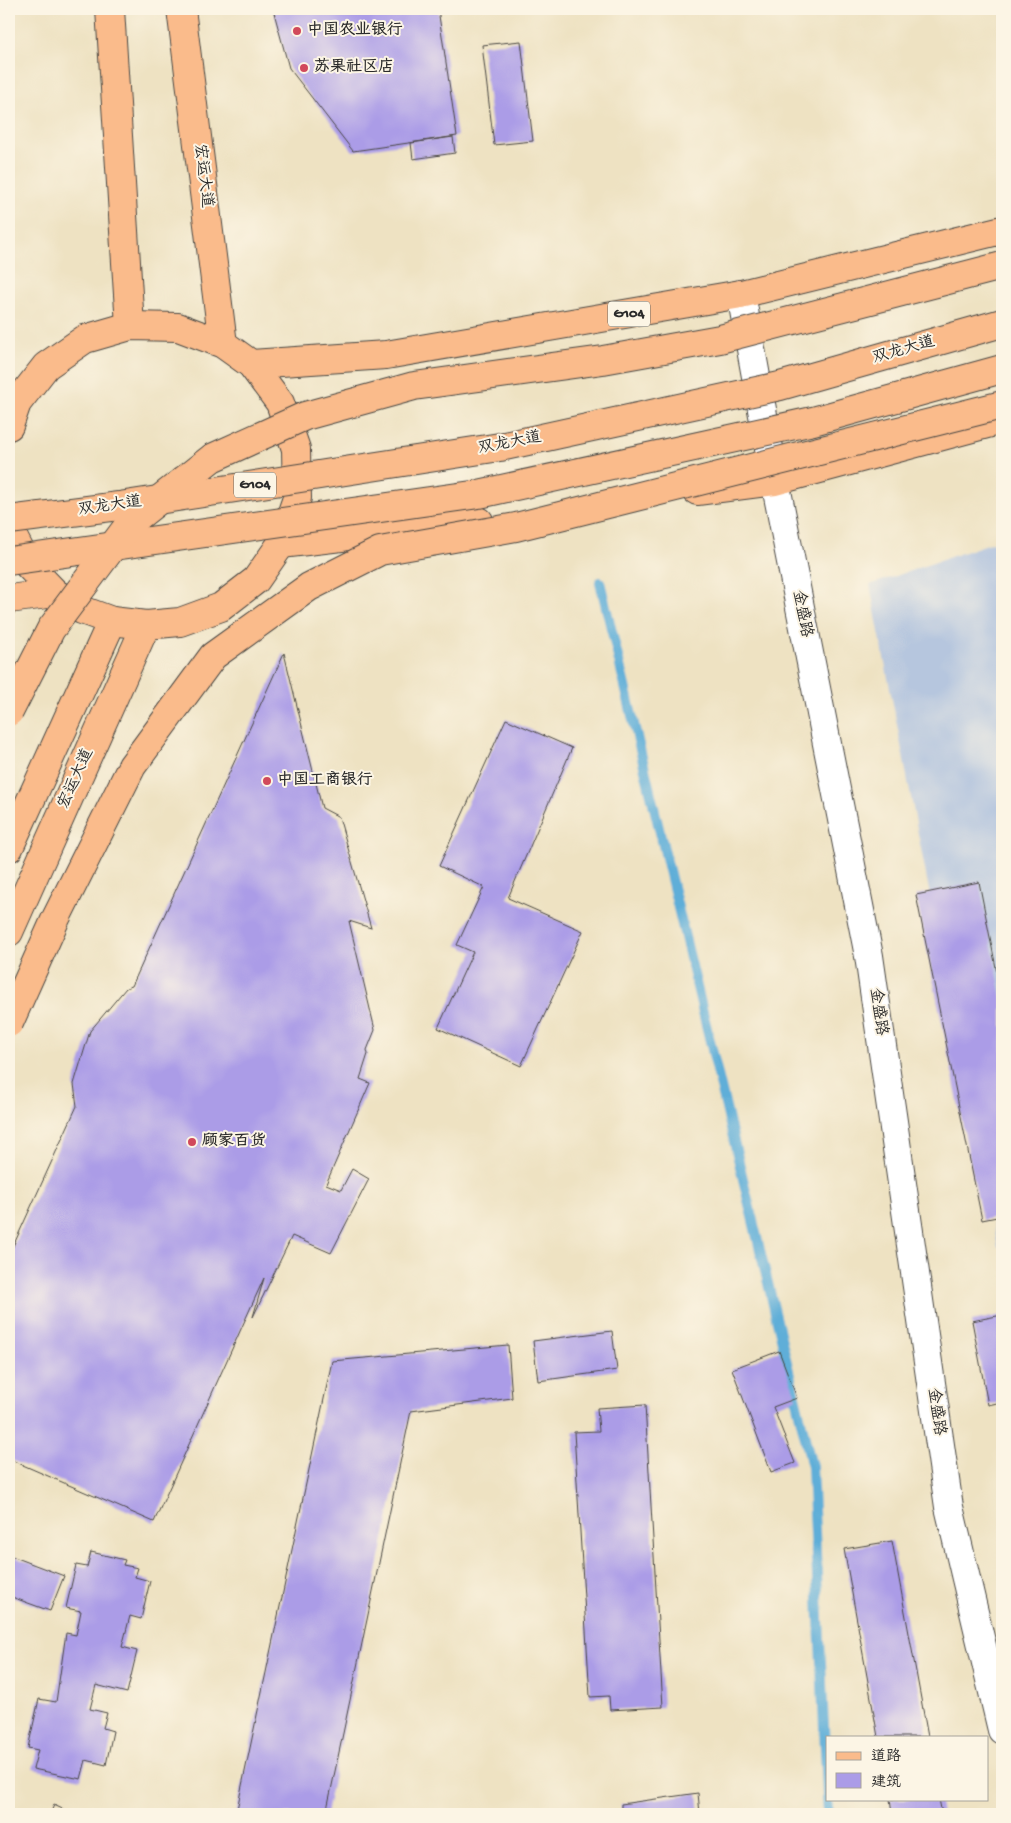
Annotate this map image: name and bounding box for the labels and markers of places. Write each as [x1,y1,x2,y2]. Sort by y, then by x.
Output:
place label: 中国农业银行 [307,20,403,41]
marker: 中国农业银行 [291,25,303,37]
place label: 苏果社区店 [314,57,394,78]
marker: 苏果社区店 [298,62,310,74]
place label: 中国工商银行 [277,770,373,791]
marker: 中国工商银行 [261,775,273,787]
place label: 顾家百货 [202,1131,266,1152]
marker: 顾家百货 [186,1136,198,1148]

